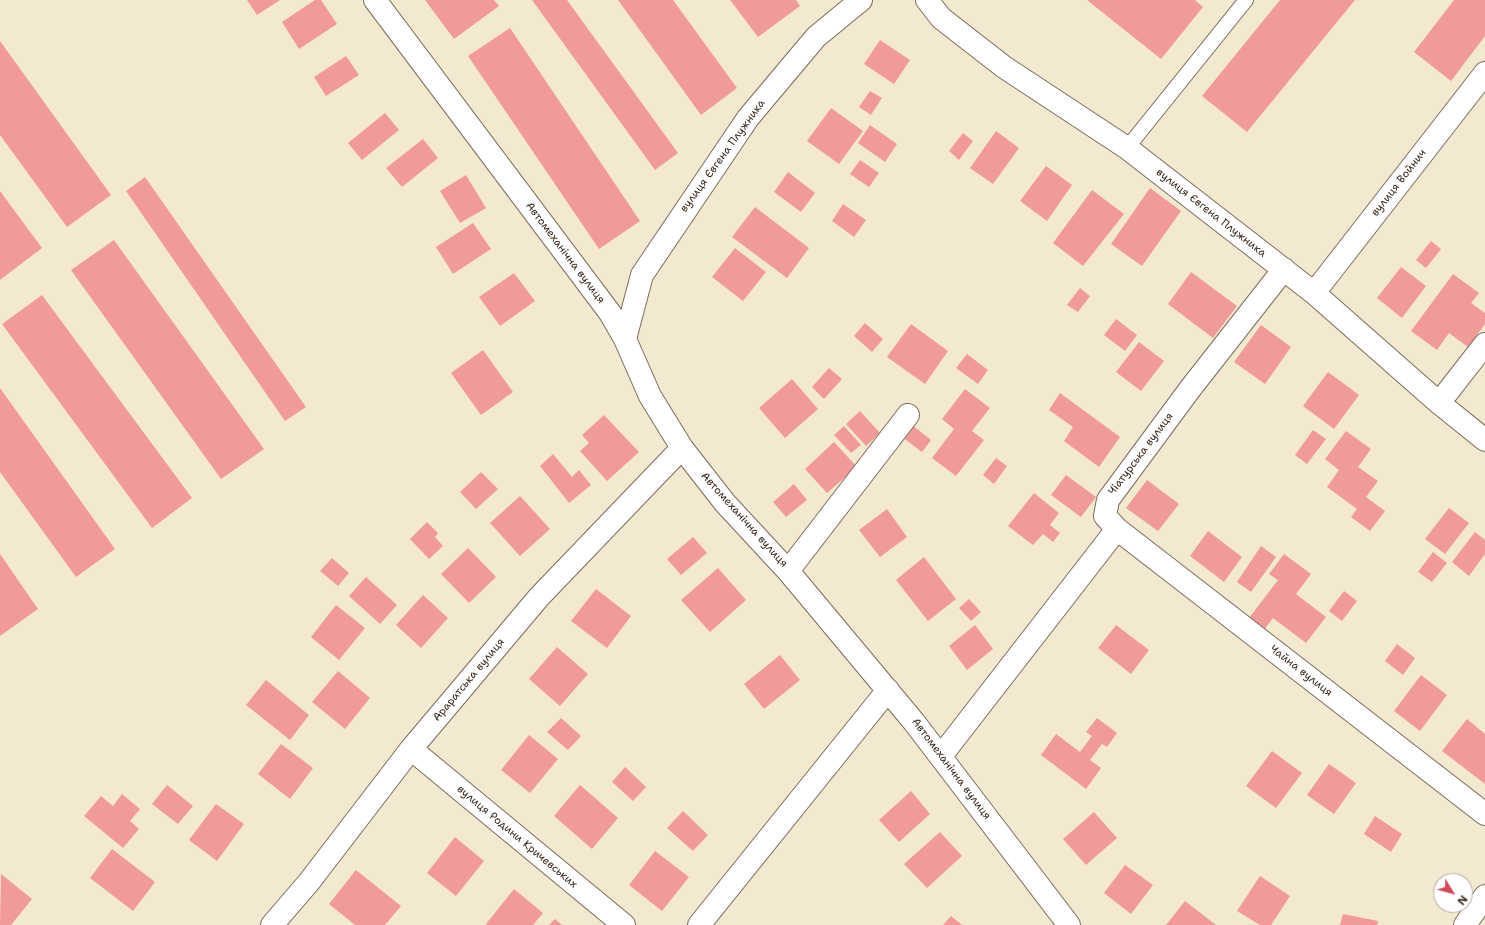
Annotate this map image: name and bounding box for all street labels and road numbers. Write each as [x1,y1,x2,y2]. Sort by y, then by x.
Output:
street label: вулиця Євгена Плужника [678,97,768,215]
street label: вулиця Войнич [1369,147,1429,219]
street label: вулиця Євгена Плужника [1153,166,1269,260]
street label: Автомеханічна вулиця [523,200,607,306]
street label: Чіатурська вулиця [1106,410,1176,498]
street label: Автомеханічна вулиця [698,470,790,570]
street label: Араратська вулиця [430,636,508,724]
street label: Чайна вулиця [1267,642,1335,700]
street label: Автомеханічна вулиця [909,716,993,822]
street label: вулиця Родини Кричевських [454,783,580,891]

